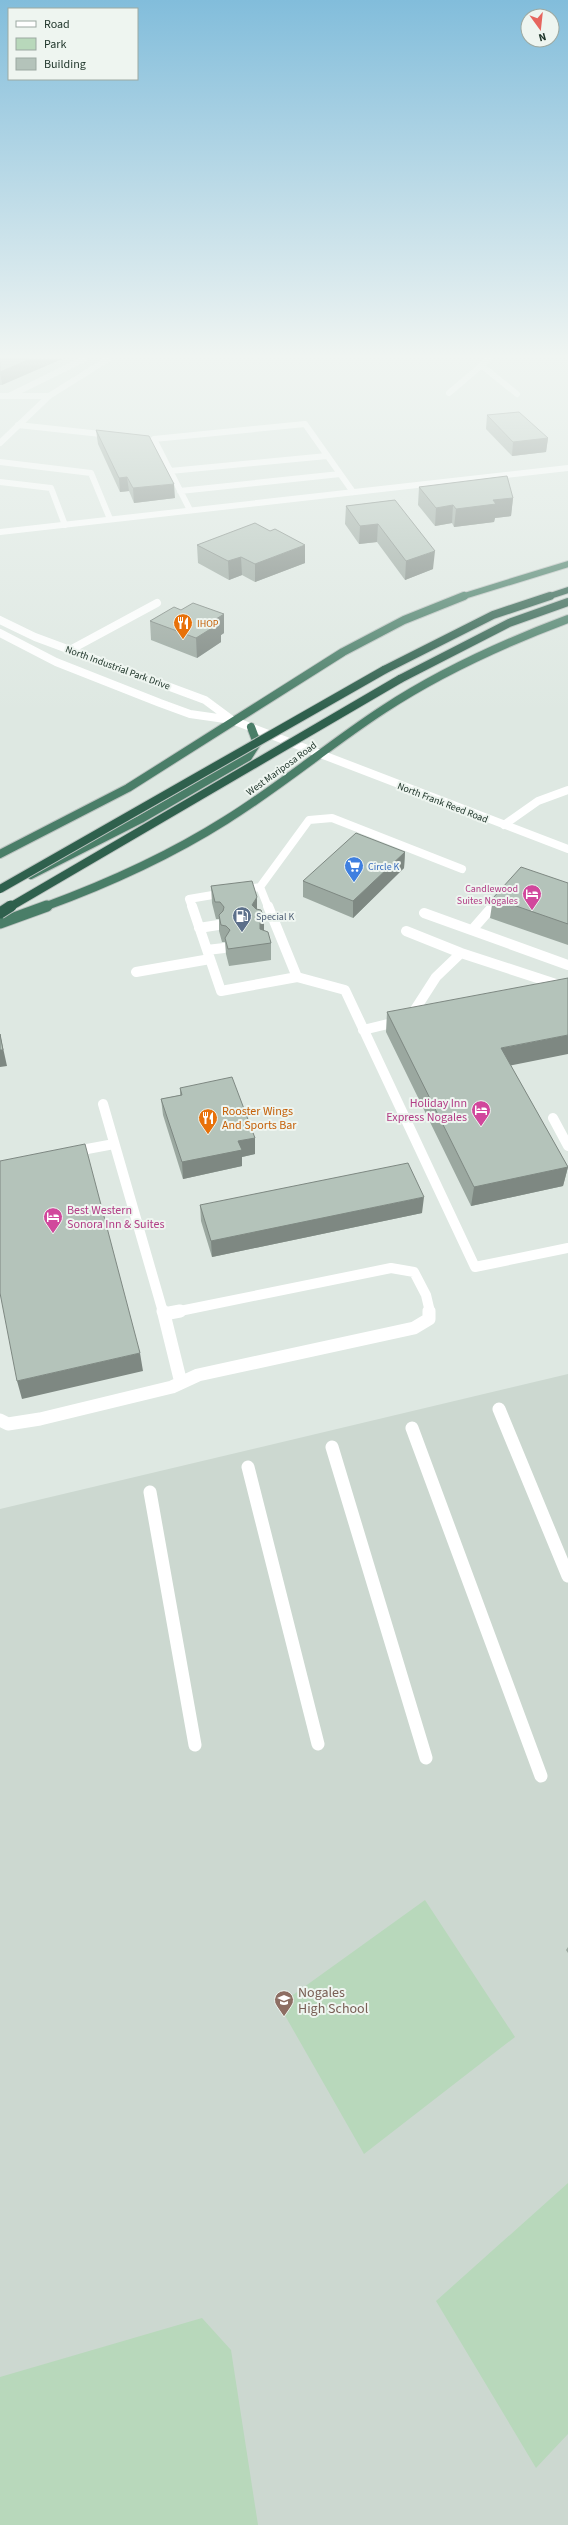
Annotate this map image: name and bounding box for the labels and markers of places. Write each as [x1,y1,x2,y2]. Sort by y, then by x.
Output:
restaurant icon: IHOP [172,612,194,640]
place label: IHOP [197,617,219,631]
supermarket icon: Circle K [343,855,365,883]
place label: Circle K [368,860,400,874]
place label: Candlewood Suites Nogales [457,882,518,908]
hotel icon: Candlewood Suites Nogales [521,883,543,911]
fuel station icon: Special K [231,905,253,933]
place label: Special K [256,910,294,924]
place label: Holiday Inn Express Nogales [386,1095,467,1126]
hotel icon: Holiday Inn Express Nogales [470,1099,492,1127]
place label: Rooster Wings And Sports Bar [222,1103,297,1134]
restaurant icon: Rooster Wings And Sports Bar [197,1107,219,1135]
place label: Best Western Sonora Inn & Suites [67,1202,164,1233]
hotel icon: Best Western Sonora Inn & Suites [42,1206,64,1234]
place label: Nogales High School [298,1983,369,2019]
school or university icon: Nogales High School [273,1989,295,2017]

